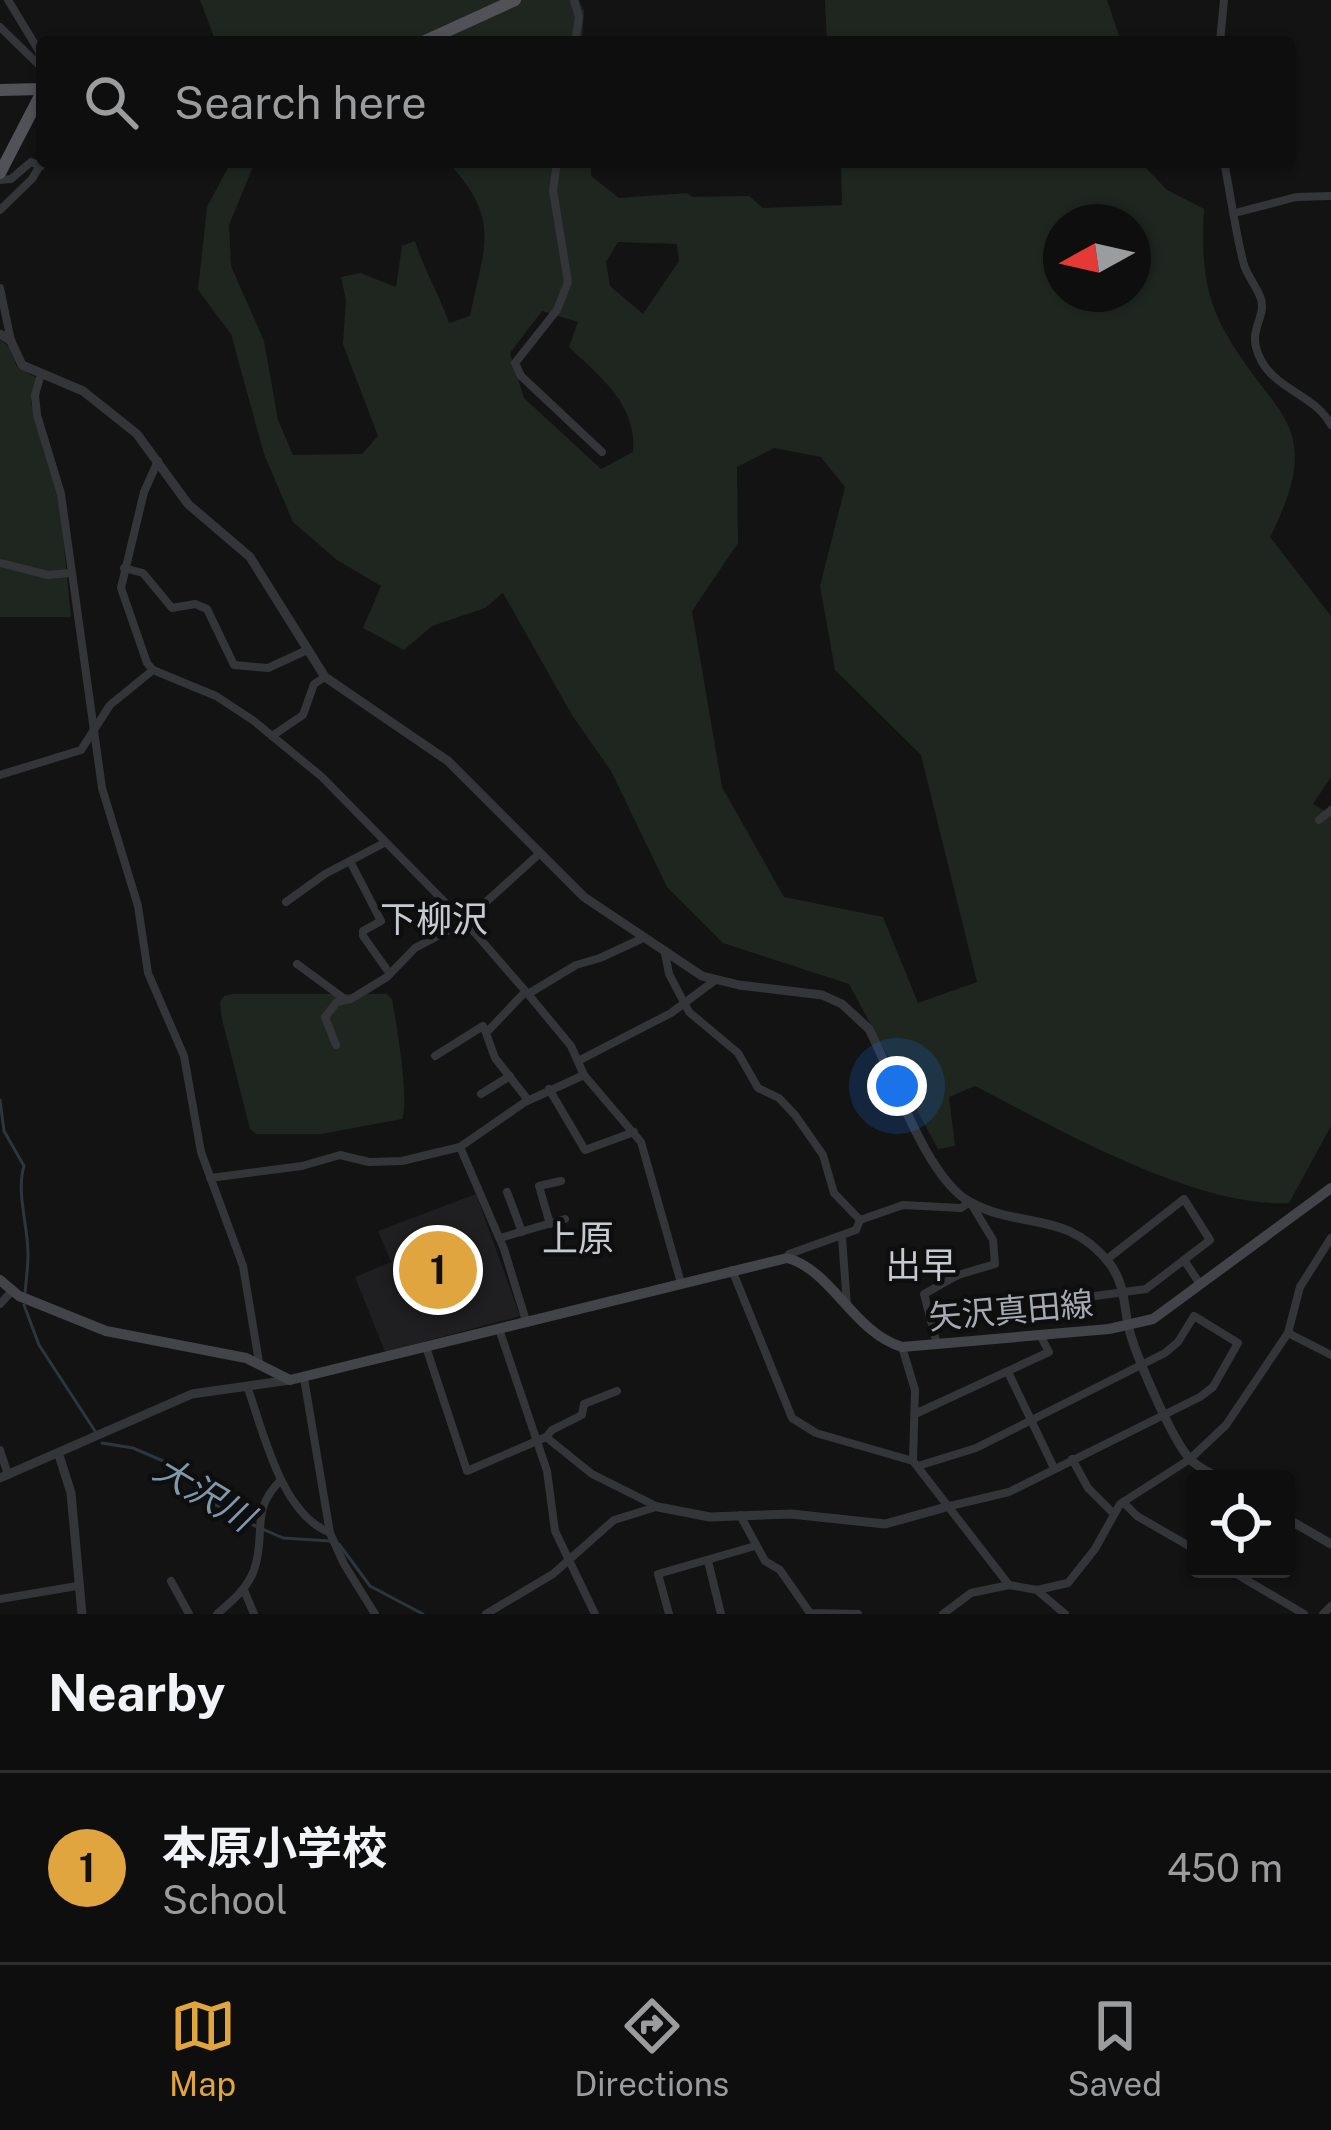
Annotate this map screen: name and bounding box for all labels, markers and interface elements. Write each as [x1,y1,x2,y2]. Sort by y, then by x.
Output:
search box [36,36,1295,168]
icon: search [78,69,144,135]
text: Search here [174,76,427,129]
north arrow [1043,204,1151,312]
district label: 下柳沢 [380,898,488,940]
your location [867,1056,927,1116]
district label: 上原 [542,1217,614,1259]
pin: 1 [399,1225,477,1315]
district label: 出早 [885,1244,957,1286]
street label: 矢沢真田線 [927,1284,1095,1336]
water label: 大沢川 [147,1447,265,1541]
map controls [1187,1470,1295,1578]
button: locate [1187,1470,1295,1578]
text: Nearby [48,1663,225,1722]
text: 本原小学校 [162,1821,387,1874]
text: 1 [79,1845,95,1891]
text: 450 m [1167,1845,1283,1891]
text: School [162,1877,287,1923]
tab: Map [169,1993,236,2103]
tab: Directions [574,1993,729,2103]
tab: Saved [1068,1993,1162,2103]

